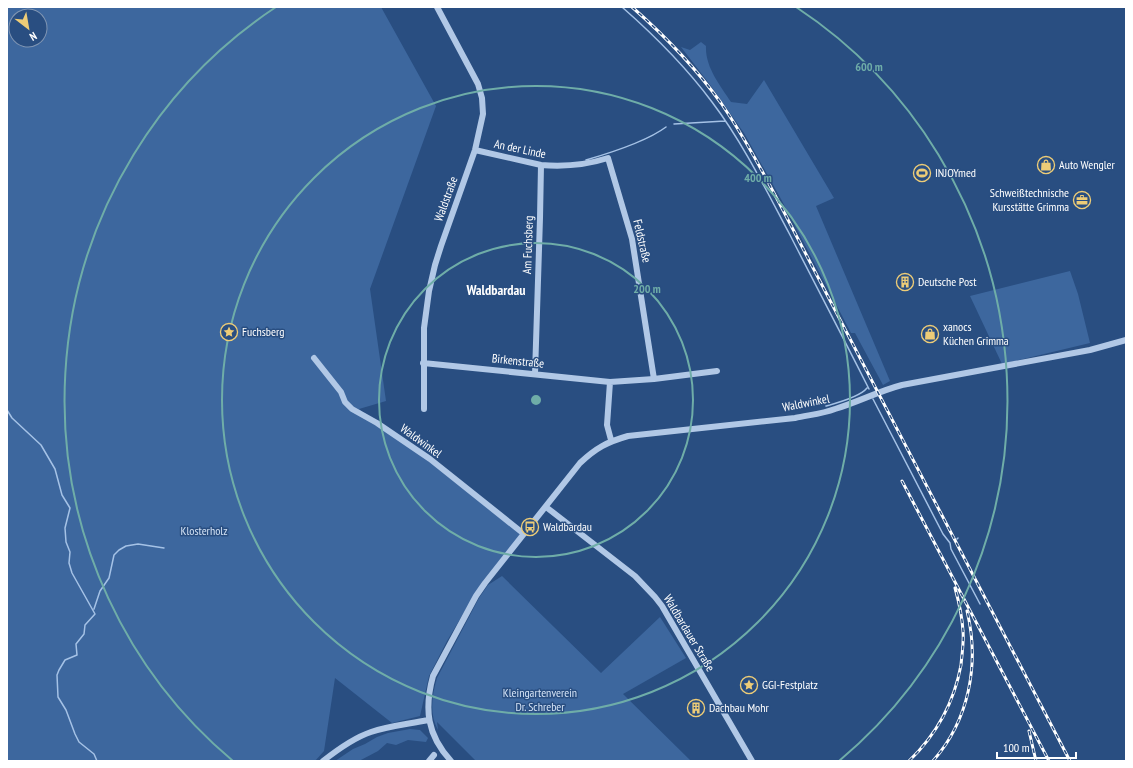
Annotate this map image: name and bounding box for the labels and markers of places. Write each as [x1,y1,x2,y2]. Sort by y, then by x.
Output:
shop icon: Auto Wengler [1036,155,1056,175]
place label: Auto Wengler [1059,157,1115,172]
sports icon: INJOYmed [912,163,932,183]
place label: INJOYmed [935,165,976,180]
place label: Schweißtechnische Kursstätte Grimma [990,185,1069,214]
office icon: Schweißtechnische Kursstätte Grimma [1072,190,1092,210]
building icon: Deutsche Post [895,272,915,292]
place label: Deutsche Post [918,274,977,289]
place label: xanocs Küchen Grimma [943,319,1009,348]
place icon: Fuchsberg [219,322,239,342]
place label: Fuchsberg [242,324,284,339]
shop icon: xanocs Küchen Grimma [920,324,940,344]
centre of rings [529,393,543,407]
bus stop icon: Waldbardau [520,517,540,537]
place label: Waldbardau [543,519,592,534]
place icon: GGI-Festplatz [739,675,759,695]
place label: GGI-Festplatz [762,677,818,692]
building icon: Dachbau Mohr [686,698,706,718]
place label: Dachbau Mohr [709,700,770,715]

